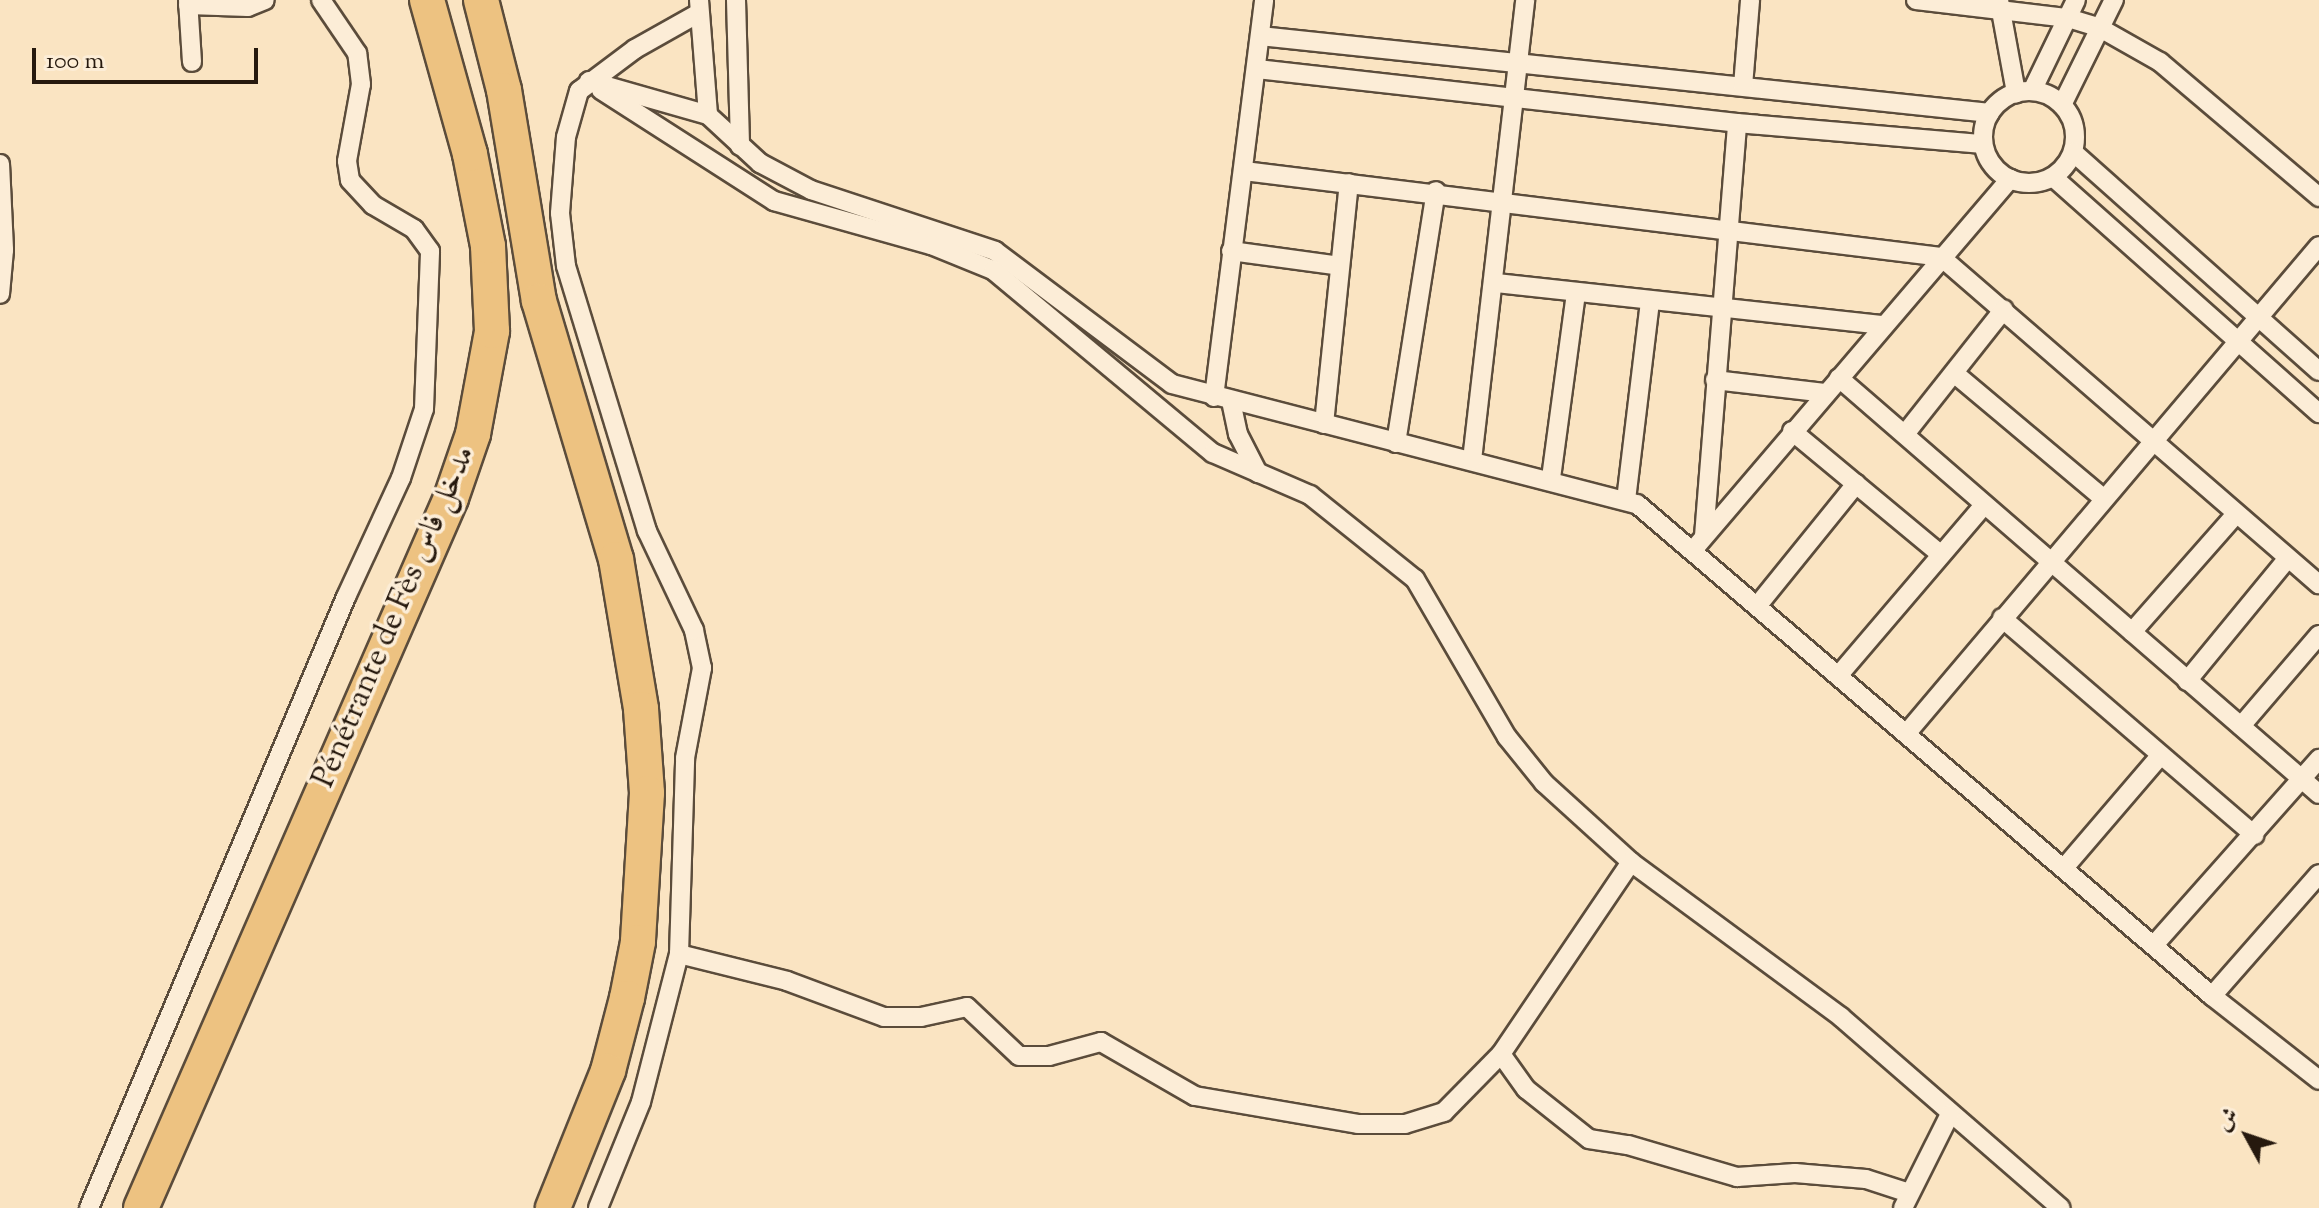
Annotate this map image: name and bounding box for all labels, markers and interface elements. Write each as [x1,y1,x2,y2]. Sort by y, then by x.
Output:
scale bar [36,32,262,82]
text: 100 m [46,45,104,79]
street label: Pénétrante de Fès مدخل فاس [305,440,485,794]
north arrow [2207,1096,2287,1176]
text: ش [2209,1102,2248,1139]

